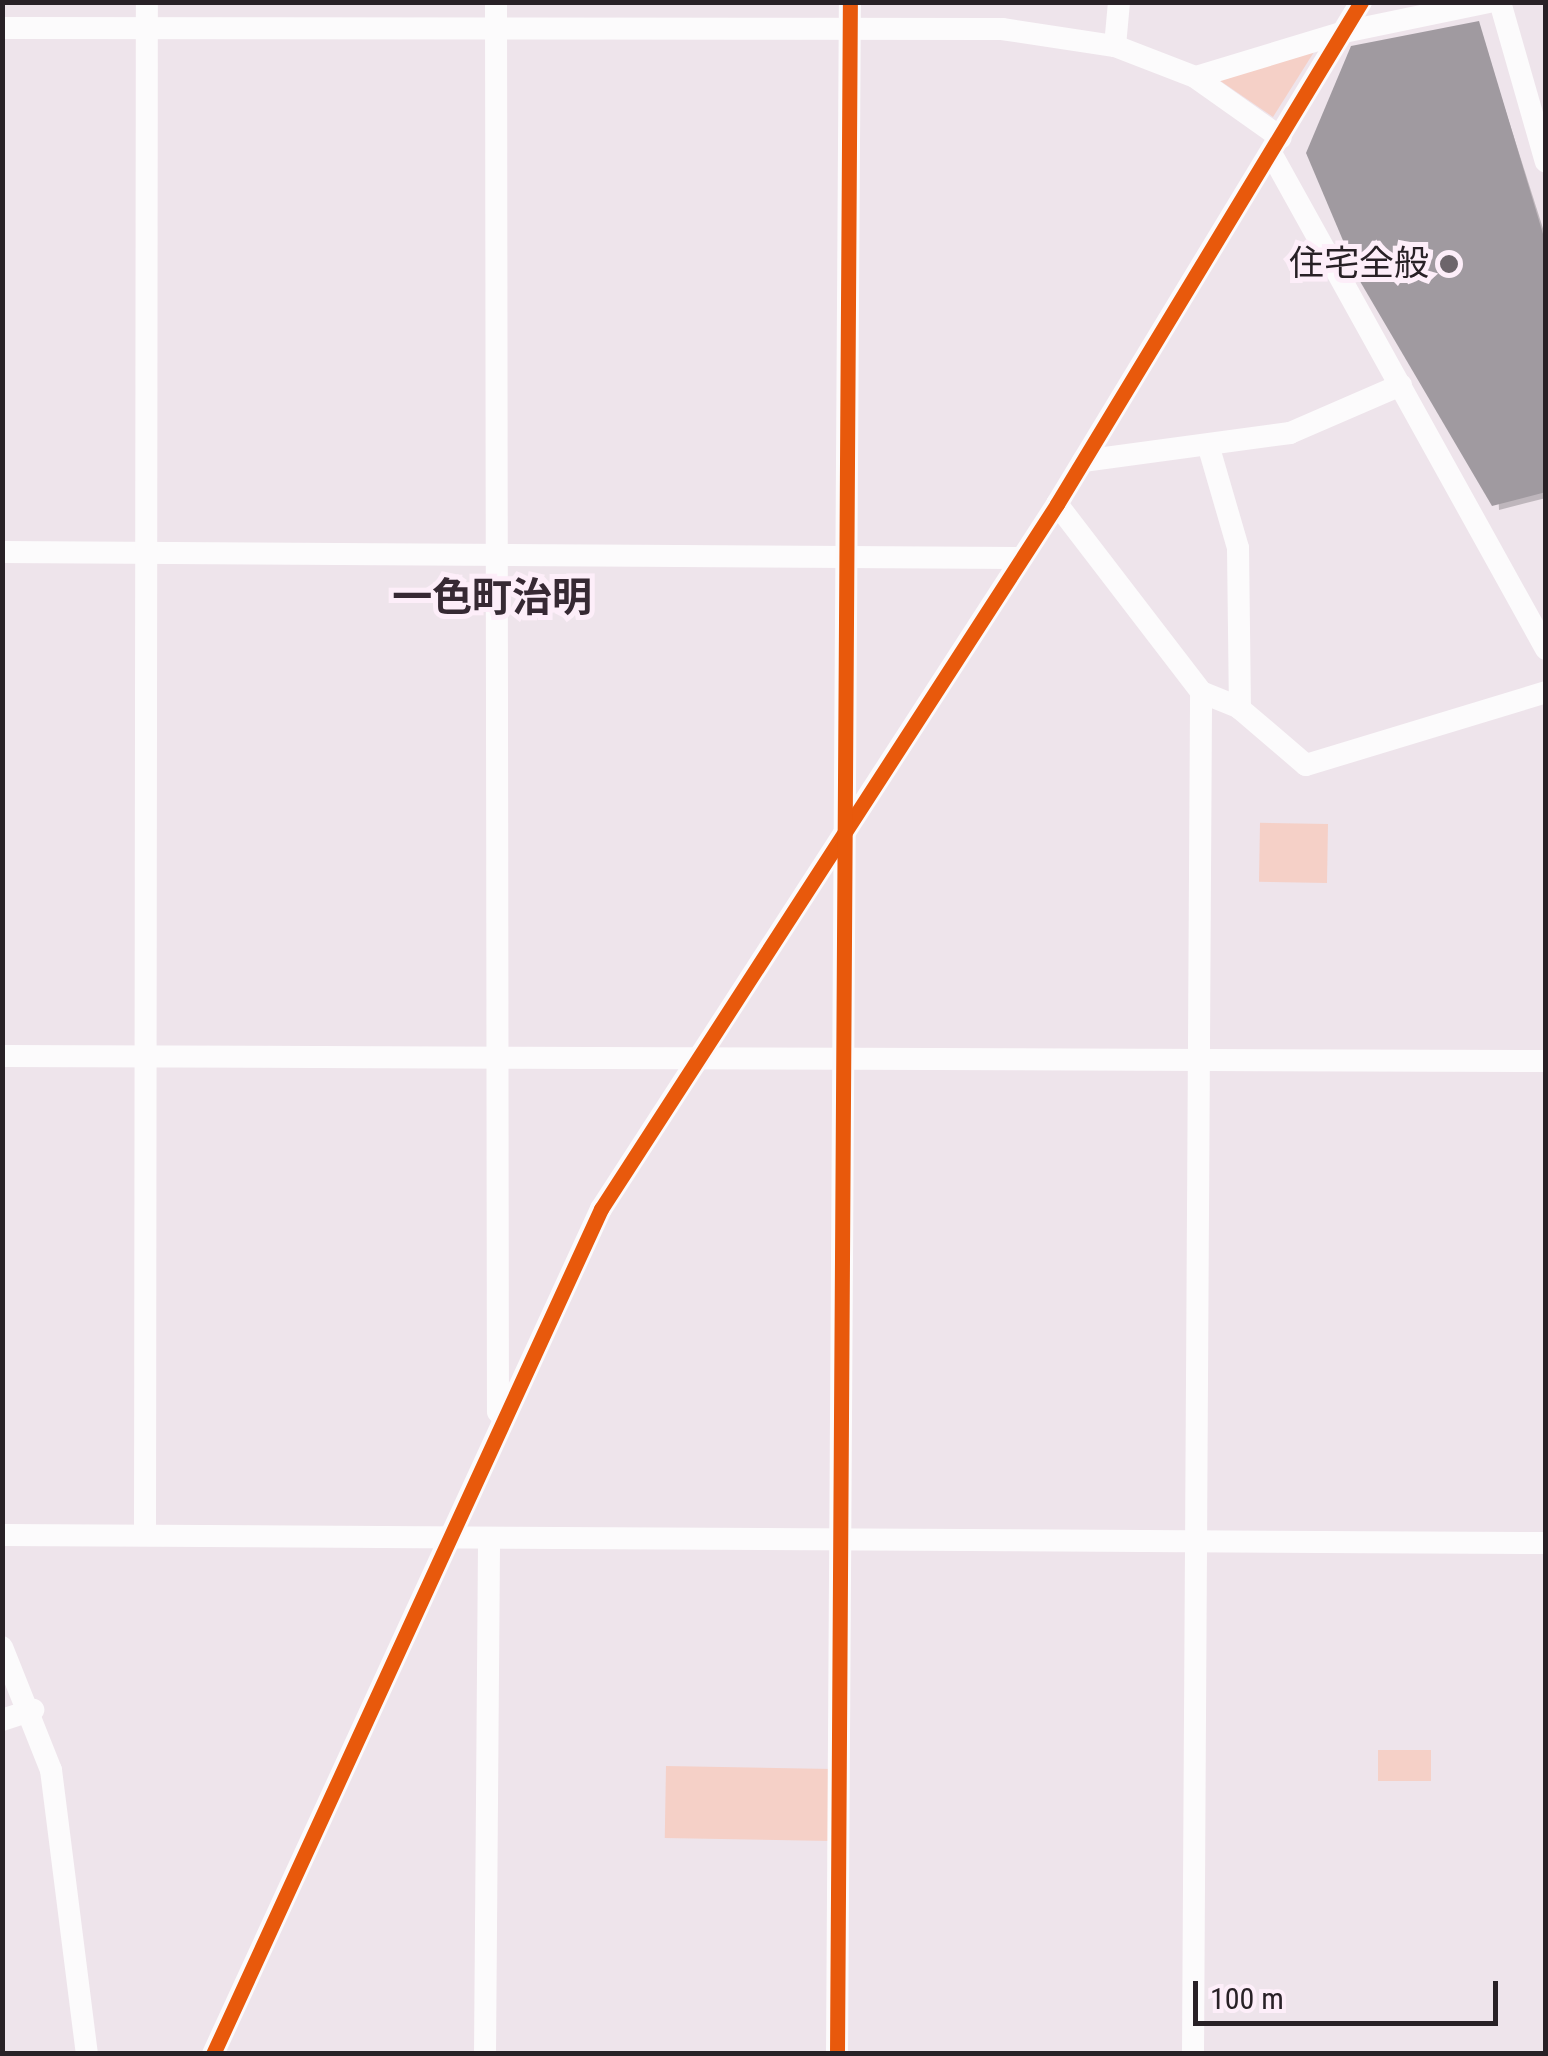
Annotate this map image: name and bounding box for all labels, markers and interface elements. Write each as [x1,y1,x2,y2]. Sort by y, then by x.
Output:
place label: 住宅全般 [1289,243,1429,285]
marker: 住宅全般 [1438,253,1460,275]
district label: 一色町治明 [392,574,592,622]
scale bar [1198,1961,1503,2023]
text: 100 m [1210,1981,1284,2016]

